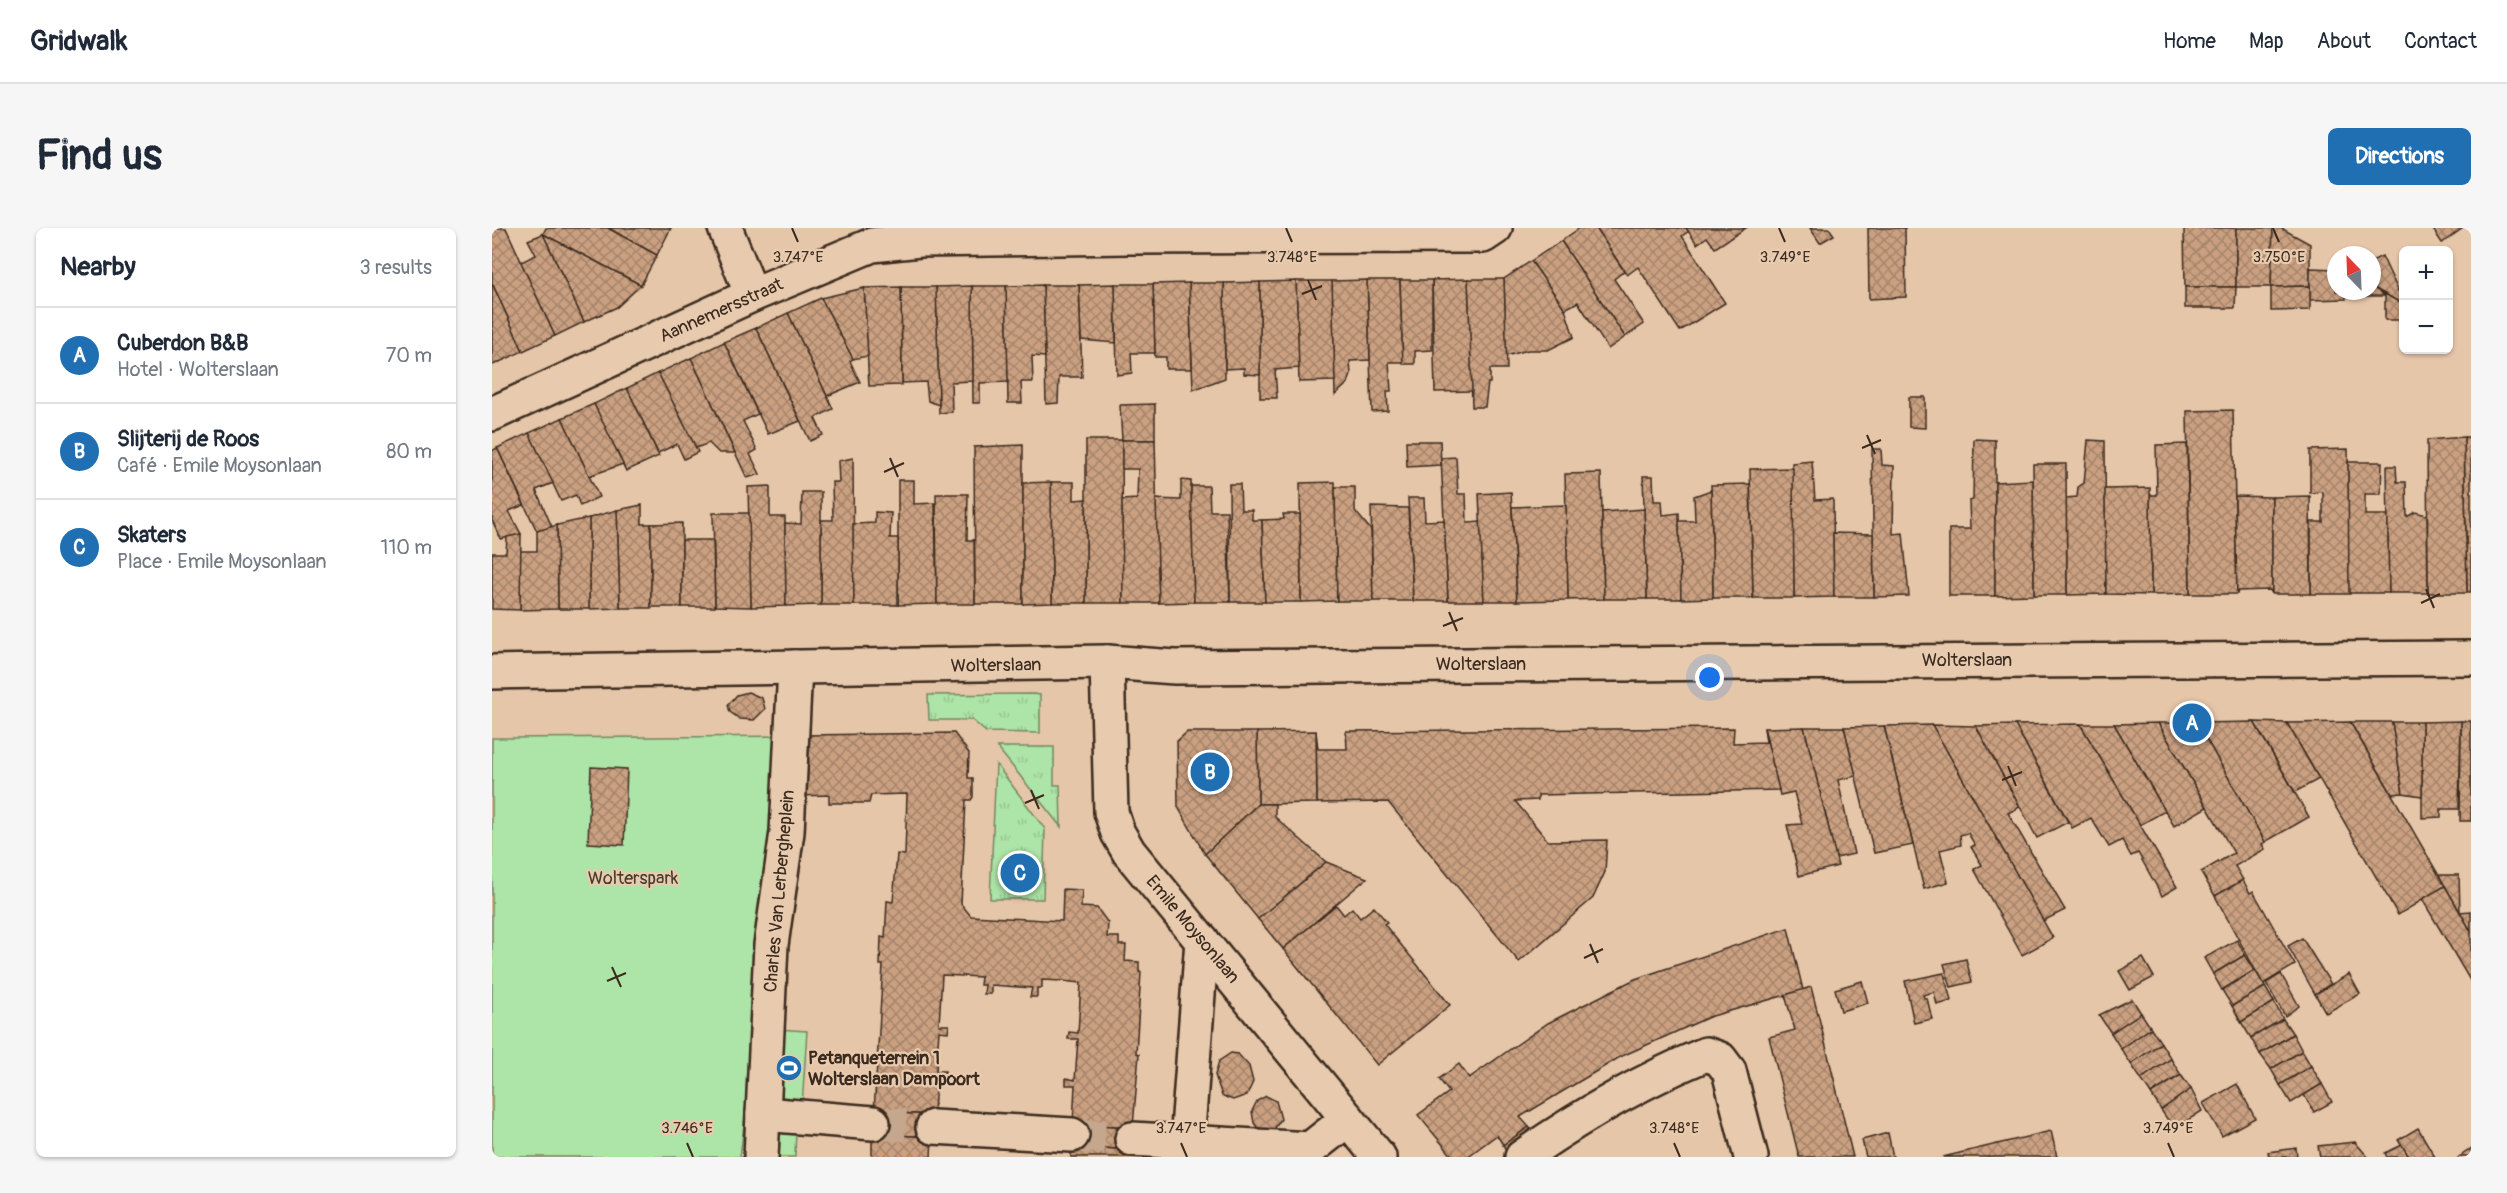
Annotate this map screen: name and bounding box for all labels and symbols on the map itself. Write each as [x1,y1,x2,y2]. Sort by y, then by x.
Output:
north arrow [2327,246,2381,300]
text: 3.747°E [773,248,823,267]
text: 3.748°E [1267,248,1317,267]
text: 3.749°E [1760,248,1810,267]
text: 3.750°E [2253,248,2305,267]
street label: Aannemersstraat [656,273,787,348]
street label: Wolterslaan [1922,649,2012,672]
street label: Wolterslaan [951,653,1041,678]
street label: Wolterslaan [1436,653,1526,676]
your location [1695,663,1724,692]
pin: A [2172,700,2212,746]
pin: B [1190,750,1230,794]
street label: Charles Van Lerbergheplein [759,789,800,993]
pin: C [1000,850,1040,896]
park label: Wolterspark [588,867,679,890]
street label: Emile Moysonlaan [1141,870,1245,988]
place label: Petanqueterrein 1 Wolterslaan Dampoort [808,1047,980,1091]
sports icon: Petanqueterrein 1 Wolterslaan Dampoort [774,1053,804,1083]
text: 3.746°E [661,1119,713,1138]
text: 3.747°E [1156,1119,1206,1138]
text: 3.748°E [1649,1119,1699,1138]
text: 3.749°E [2143,1119,2193,1138]

